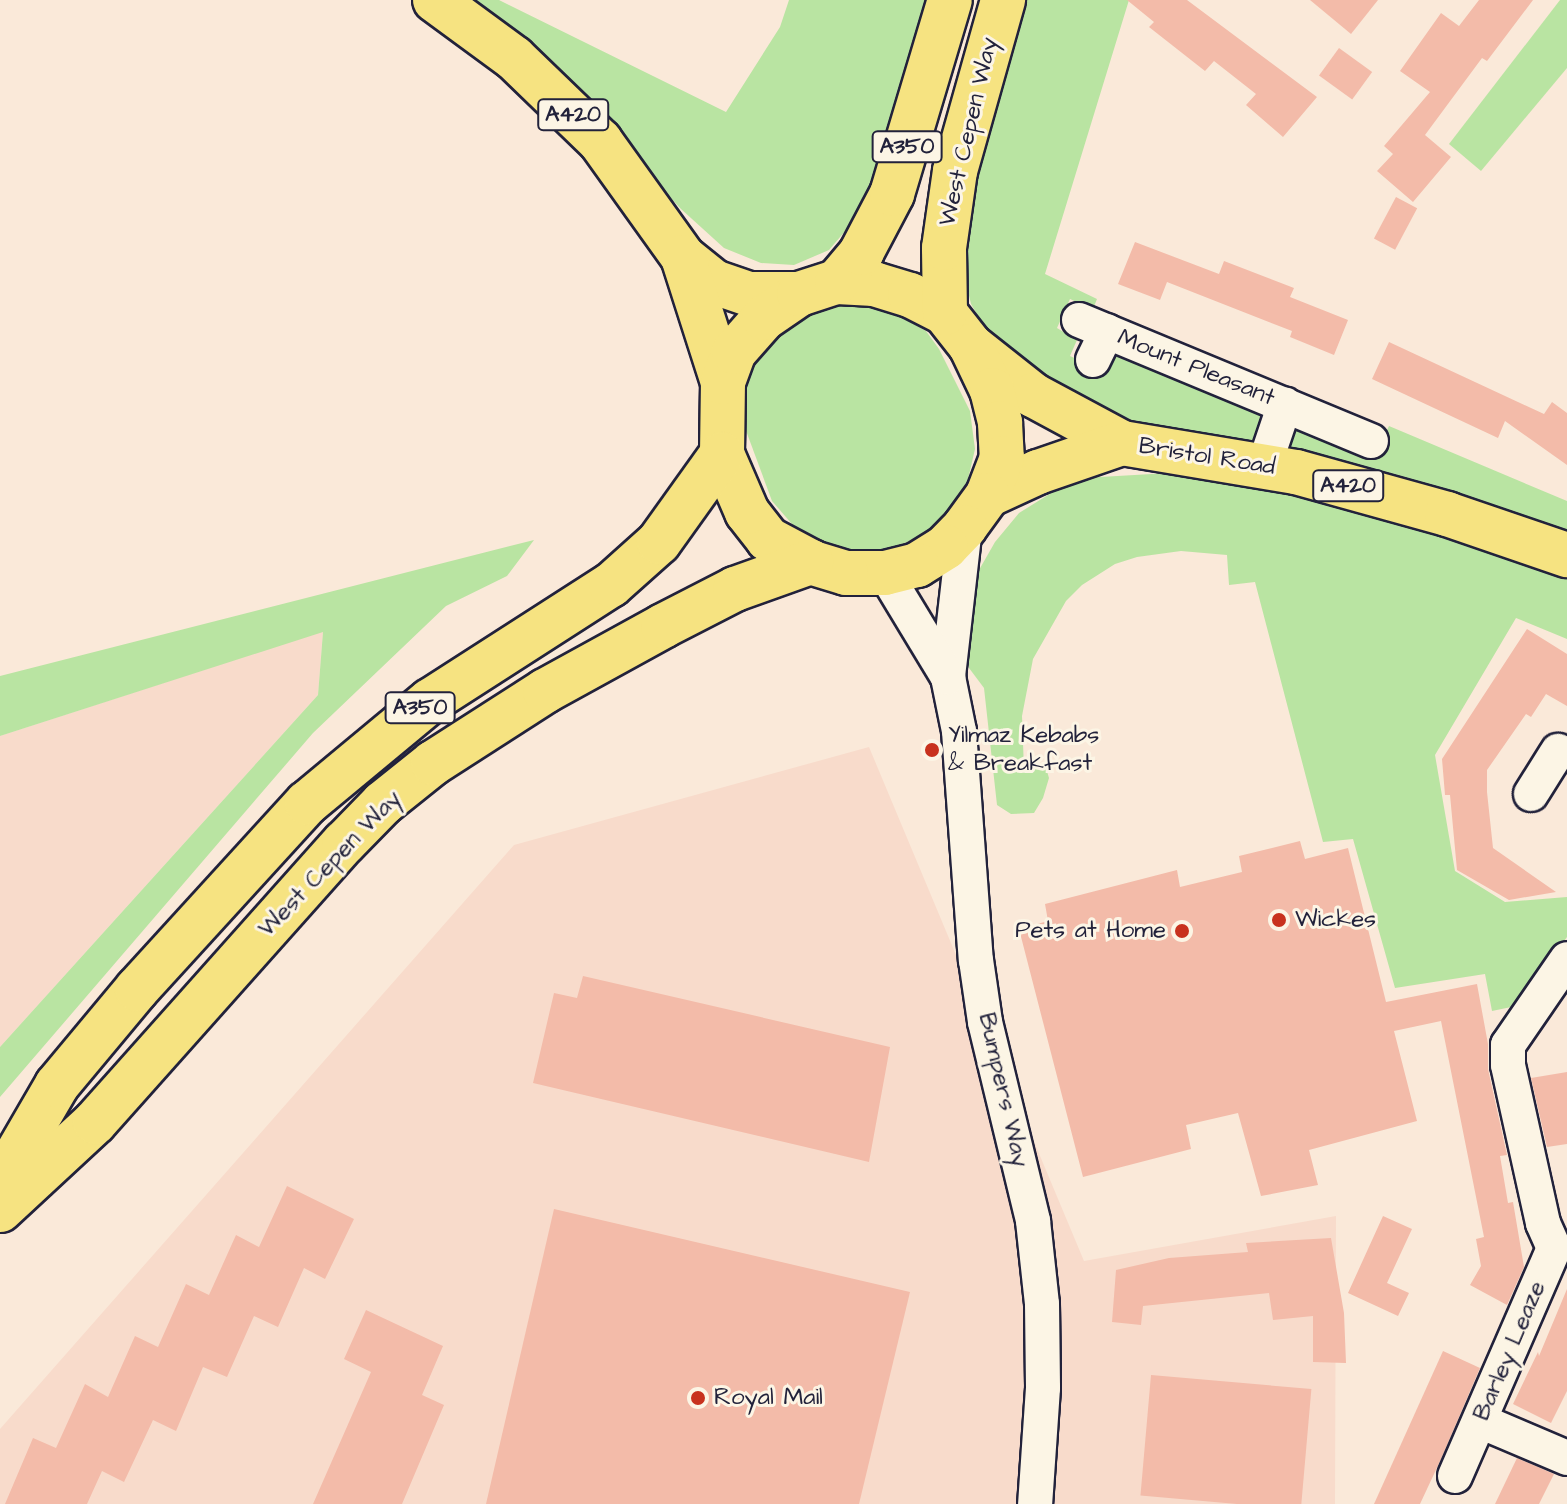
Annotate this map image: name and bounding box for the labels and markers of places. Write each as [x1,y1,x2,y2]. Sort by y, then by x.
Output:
place label: Yilmaz Kebabs & Breakfast [948,722,1099,778]
marker: Yilmaz Kebabs & Breakfast [923,741,941,759]
place label: Wickes [1295,906,1376,934]
marker: Wickes [1270,911,1288,929]
place label: Pets at Home [1015,917,1166,945]
marker: Pets at Home [1173,922,1191,940]
place label: Royal Mail [714,1384,823,1412]
marker: Royal Mail [689,1389,707,1407]

